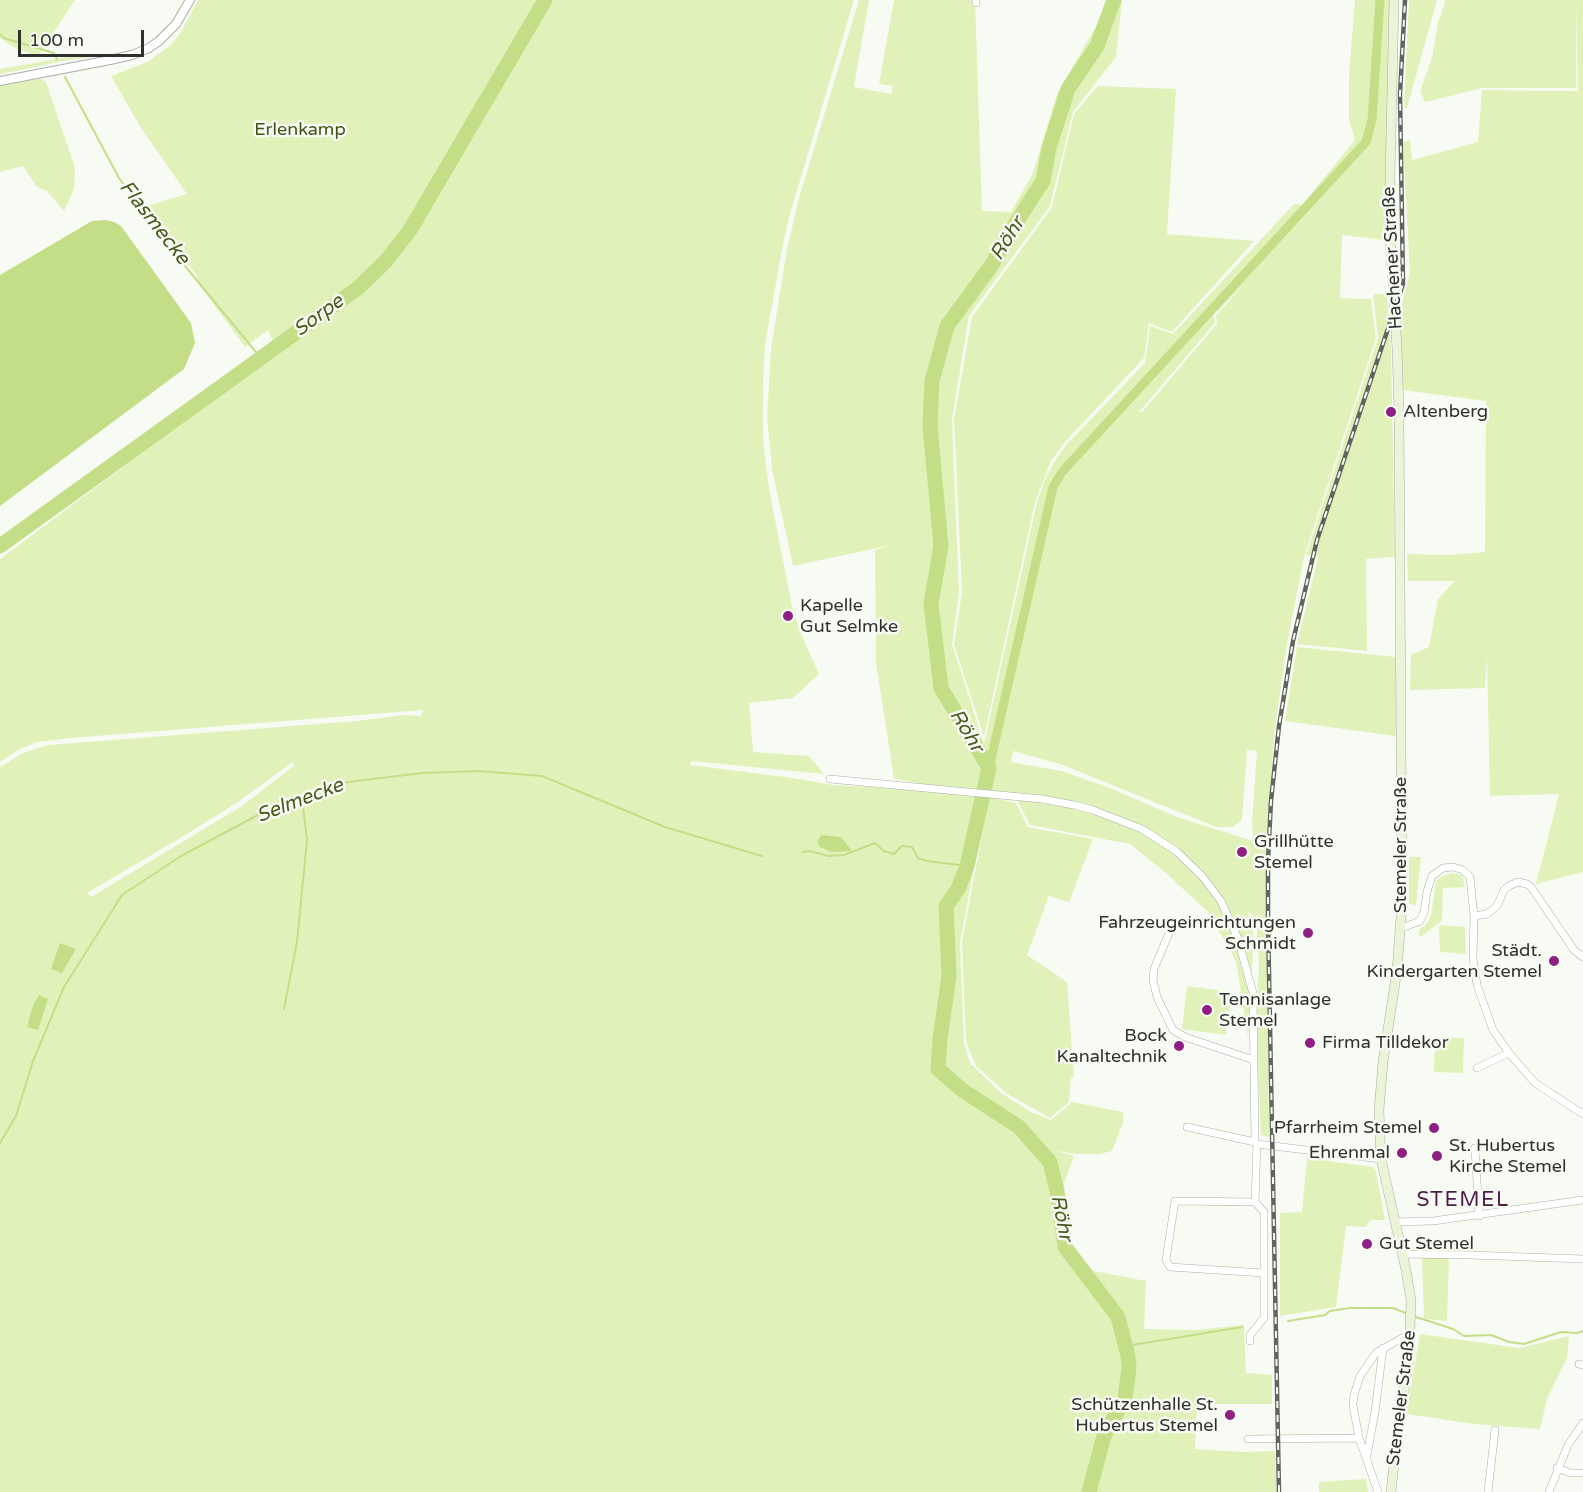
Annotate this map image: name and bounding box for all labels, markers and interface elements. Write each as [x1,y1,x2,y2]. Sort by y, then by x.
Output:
scale bar [21,18,147,56]
text: 100 m [29,29,84,51]
park label: Erlenkamp [254,119,346,141]
water label: Flasmecke [114,176,194,270]
street label: Hachener Straße [1378,186,1408,330]
water label: Röhr [986,213,1030,265]
water label: Sorpe [289,290,349,342]
place label: Altenberg [1403,401,1488,423]
marker: Altenberg [1384,405,1398,419]
place label: Kapelle Gut Selmke [800,595,898,638]
marker: Kapelle Gut Selmke [781,609,795,623]
water label: Röhr [944,705,988,757]
water label: Selmecke [253,773,347,829]
street label: Stemeler Straße [1390,777,1412,913]
place label: Grillhütte Stemel [1254,831,1334,874]
marker: Grillhütte Stemel [1235,845,1249,859]
place label: Fahrzeugeinrichtungen Schmidt [1098,912,1296,954]
marker: Fahrzeugeinrichtungen Schmidt [1301,926,1315,940]
place label: Städt. Kindergarten Stemel [1367,940,1542,982]
marker: Städt. Kindergarten Stemel [1547,954,1561,968]
place label: Tennisanlage Stemel [1219,989,1331,1032]
marker: Tennisanlage Stemel [1200,1003,1214,1017]
place label: Bock Kanaltechnik [1057,1025,1167,1068]
place label: Firma Tilldekor [1322,1032,1449,1054]
marker: Firma Tilldekor [1303,1036,1317,1050]
marker: Bock Kanaltechnik [1172,1039,1186,1053]
place label: Pfarrheim Stemel [1274,1117,1422,1139]
marker: Pfarrheim Stemel [1427,1121,1441,1135]
place label: St. Hubertus Kirche Stemel [1449,1135,1566,1178]
place label: Ehrenmal [1309,1142,1390,1164]
marker: Ehrenmal [1395,1146,1409,1160]
marker: St. Hubertus Kirche Stemel [1430,1149,1444,1163]
district label: STEMEL [1416,1187,1510,1213]
water label: Röhr [1045,1193,1077,1243]
place label: Gut Stemel [1379,1233,1474,1255]
marker: Gut Stemel [1360,1237,1374,1251]
street label: Stemeler Straße [1383,1329,1421,1467]
place label: Schützenhalle St. Hubertus Stemel [1071,1394,1218,1436]
marker: Schützenhalle St. Hubertus Stemel [1223,1408,1237,1422]

